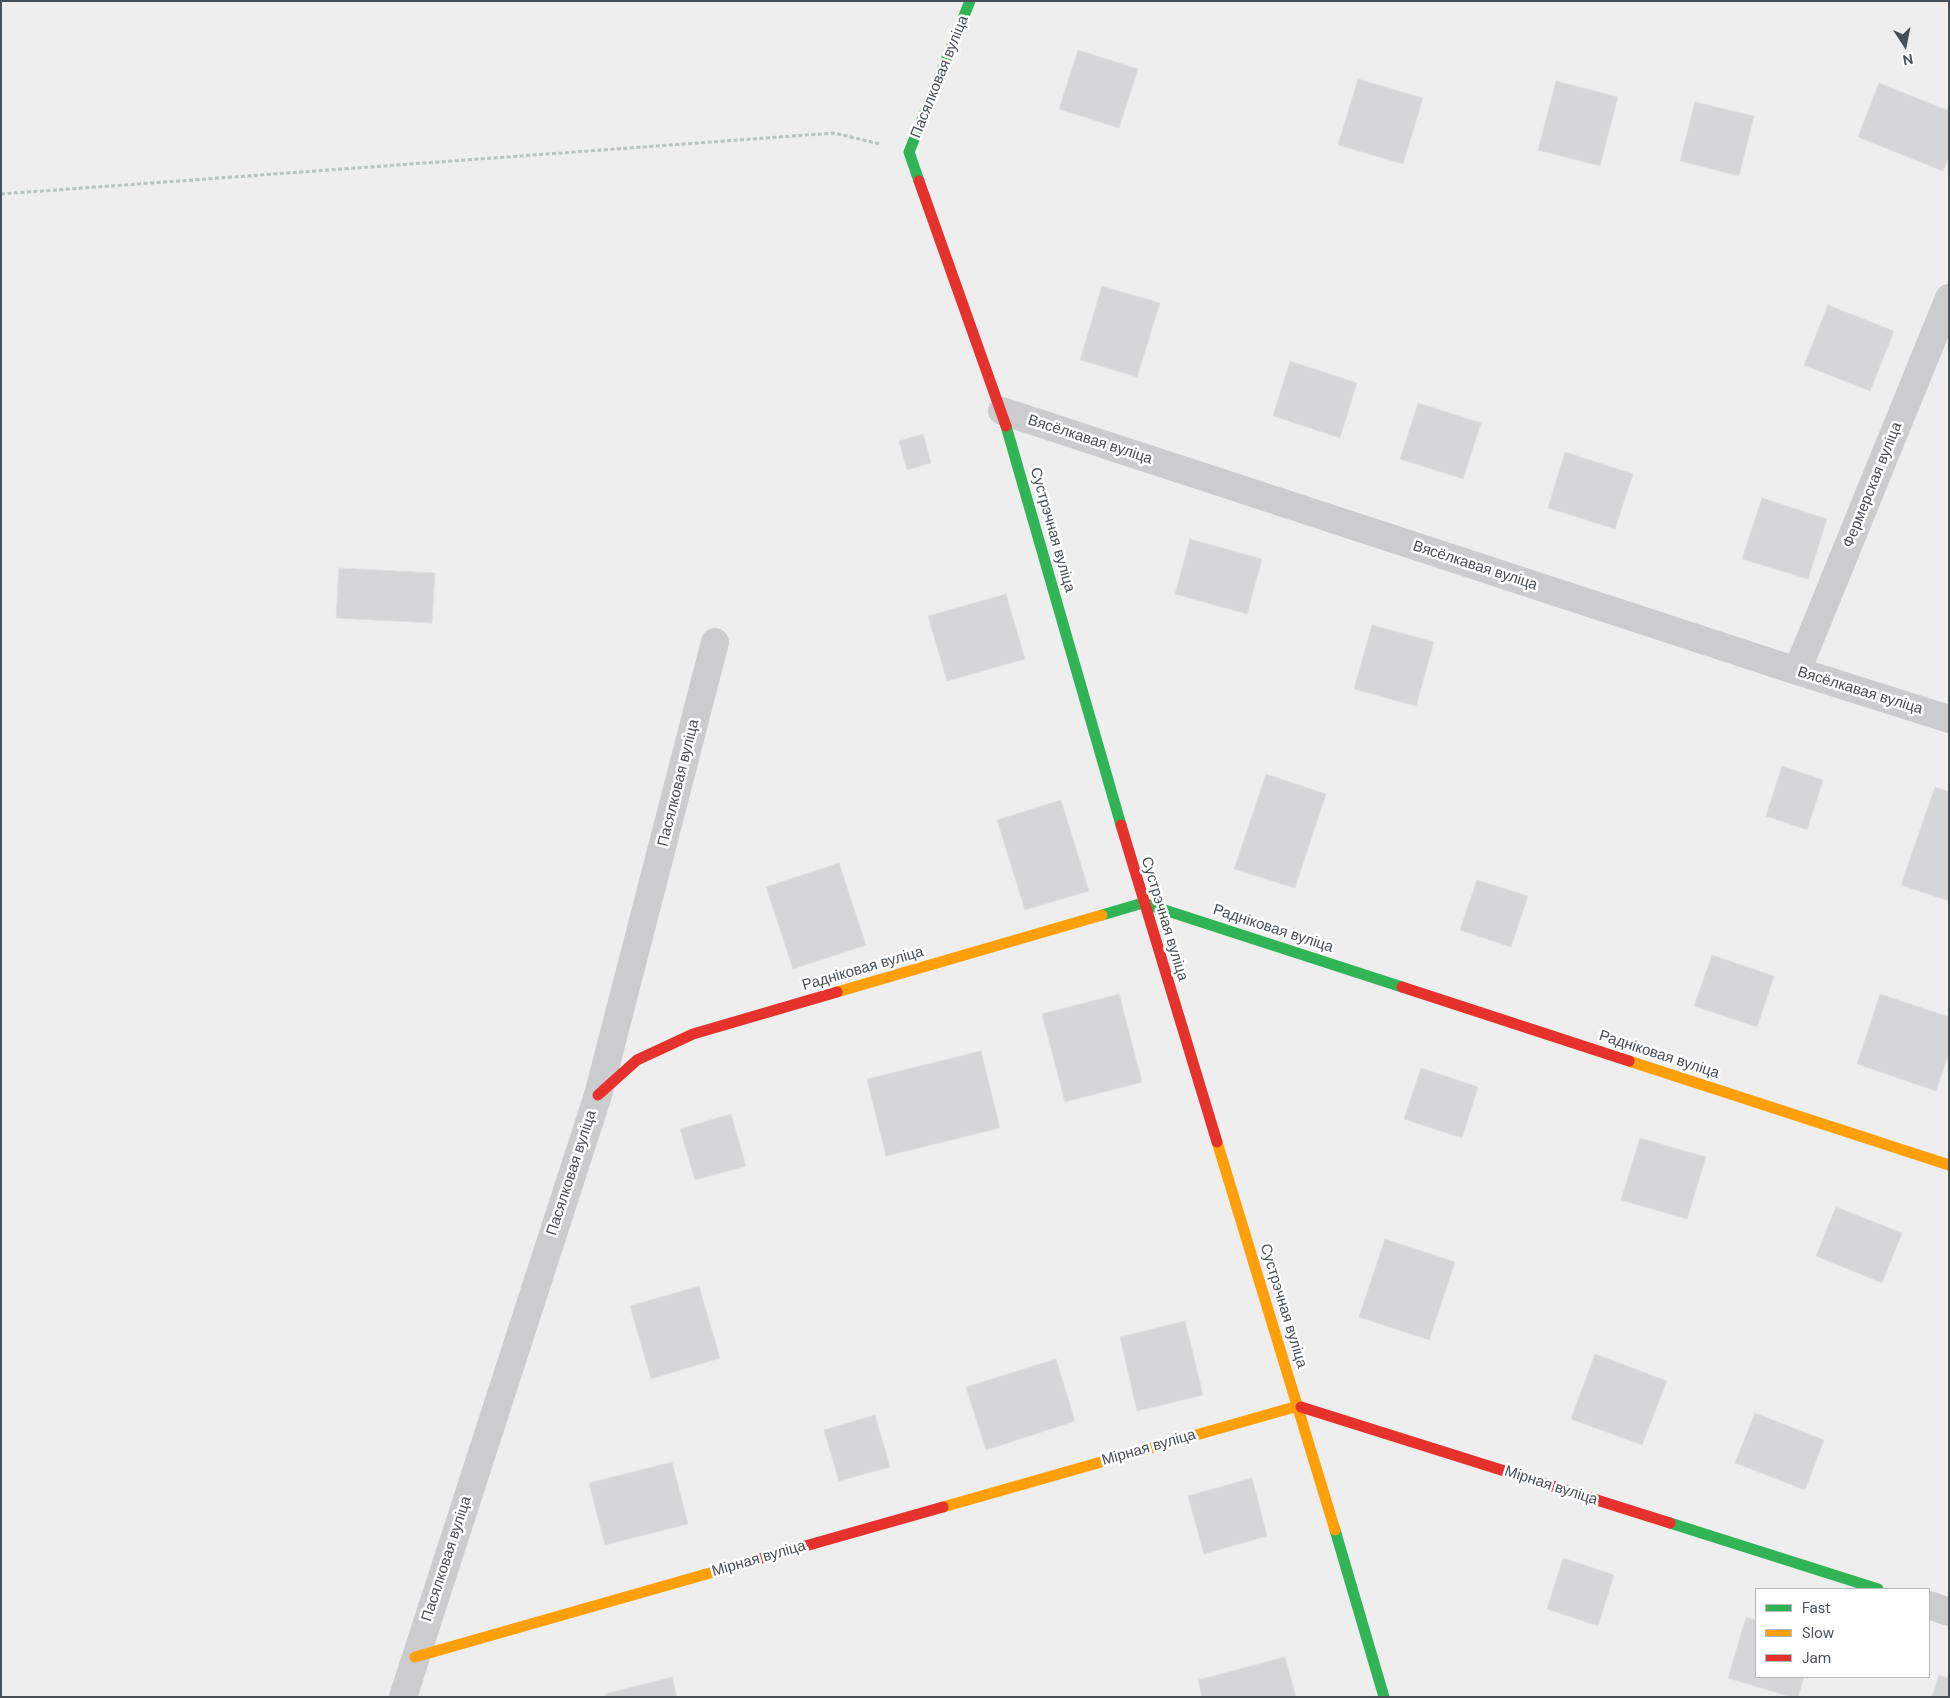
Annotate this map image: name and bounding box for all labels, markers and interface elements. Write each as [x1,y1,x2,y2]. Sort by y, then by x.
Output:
street label: Пасялковая вуліца [907,13,973,141]
north arrow [1880,20,1930,70]
text: N [1901,50,1915,70]
street label: Вясёлкавая вуліца [1025,411,1155,469]
street label: Фермерская вуліца [1840,420,1906,550]
street label: Сустрэчная вуліца [1026,466,1078,594]
street label: Вясёлкавая вуліца [1410,537,1540,595]
street label: Вясёлкавая вуліца [1795,663,1925,719]
street label: Пасялковая вуліца [654,717,704,849]
street label: Сустрэчная вуліца [1137,855,1191,983]
street label: Радніковая вуліца [1211,901,1335,957]
street label: Радніковая вуліца [800,943,926,995]
street label: Радніковая вуліца [1597,1027,1721,1083]
street label: Пасялковая вуліца [543,1108,601,1238]
street label: Сустрэчная вуліца [1256,1242,1310,1370]
street label: Мірная вуліца [1100,1426,1198,1470]
street label: Мірная вуліца [1502,1462,1600,1510]
street label: Пасялковая вуліца [418,1494,476,1624]
street label: Мірная вуліца [710,1537,808,1581]
legend [1755,1588,1930,1678]
text: Fast [1802,1598,1831,1618]
text: Slow [1802,1623,1834,1643]
text: Jam [1802,1648,1831,1668]

